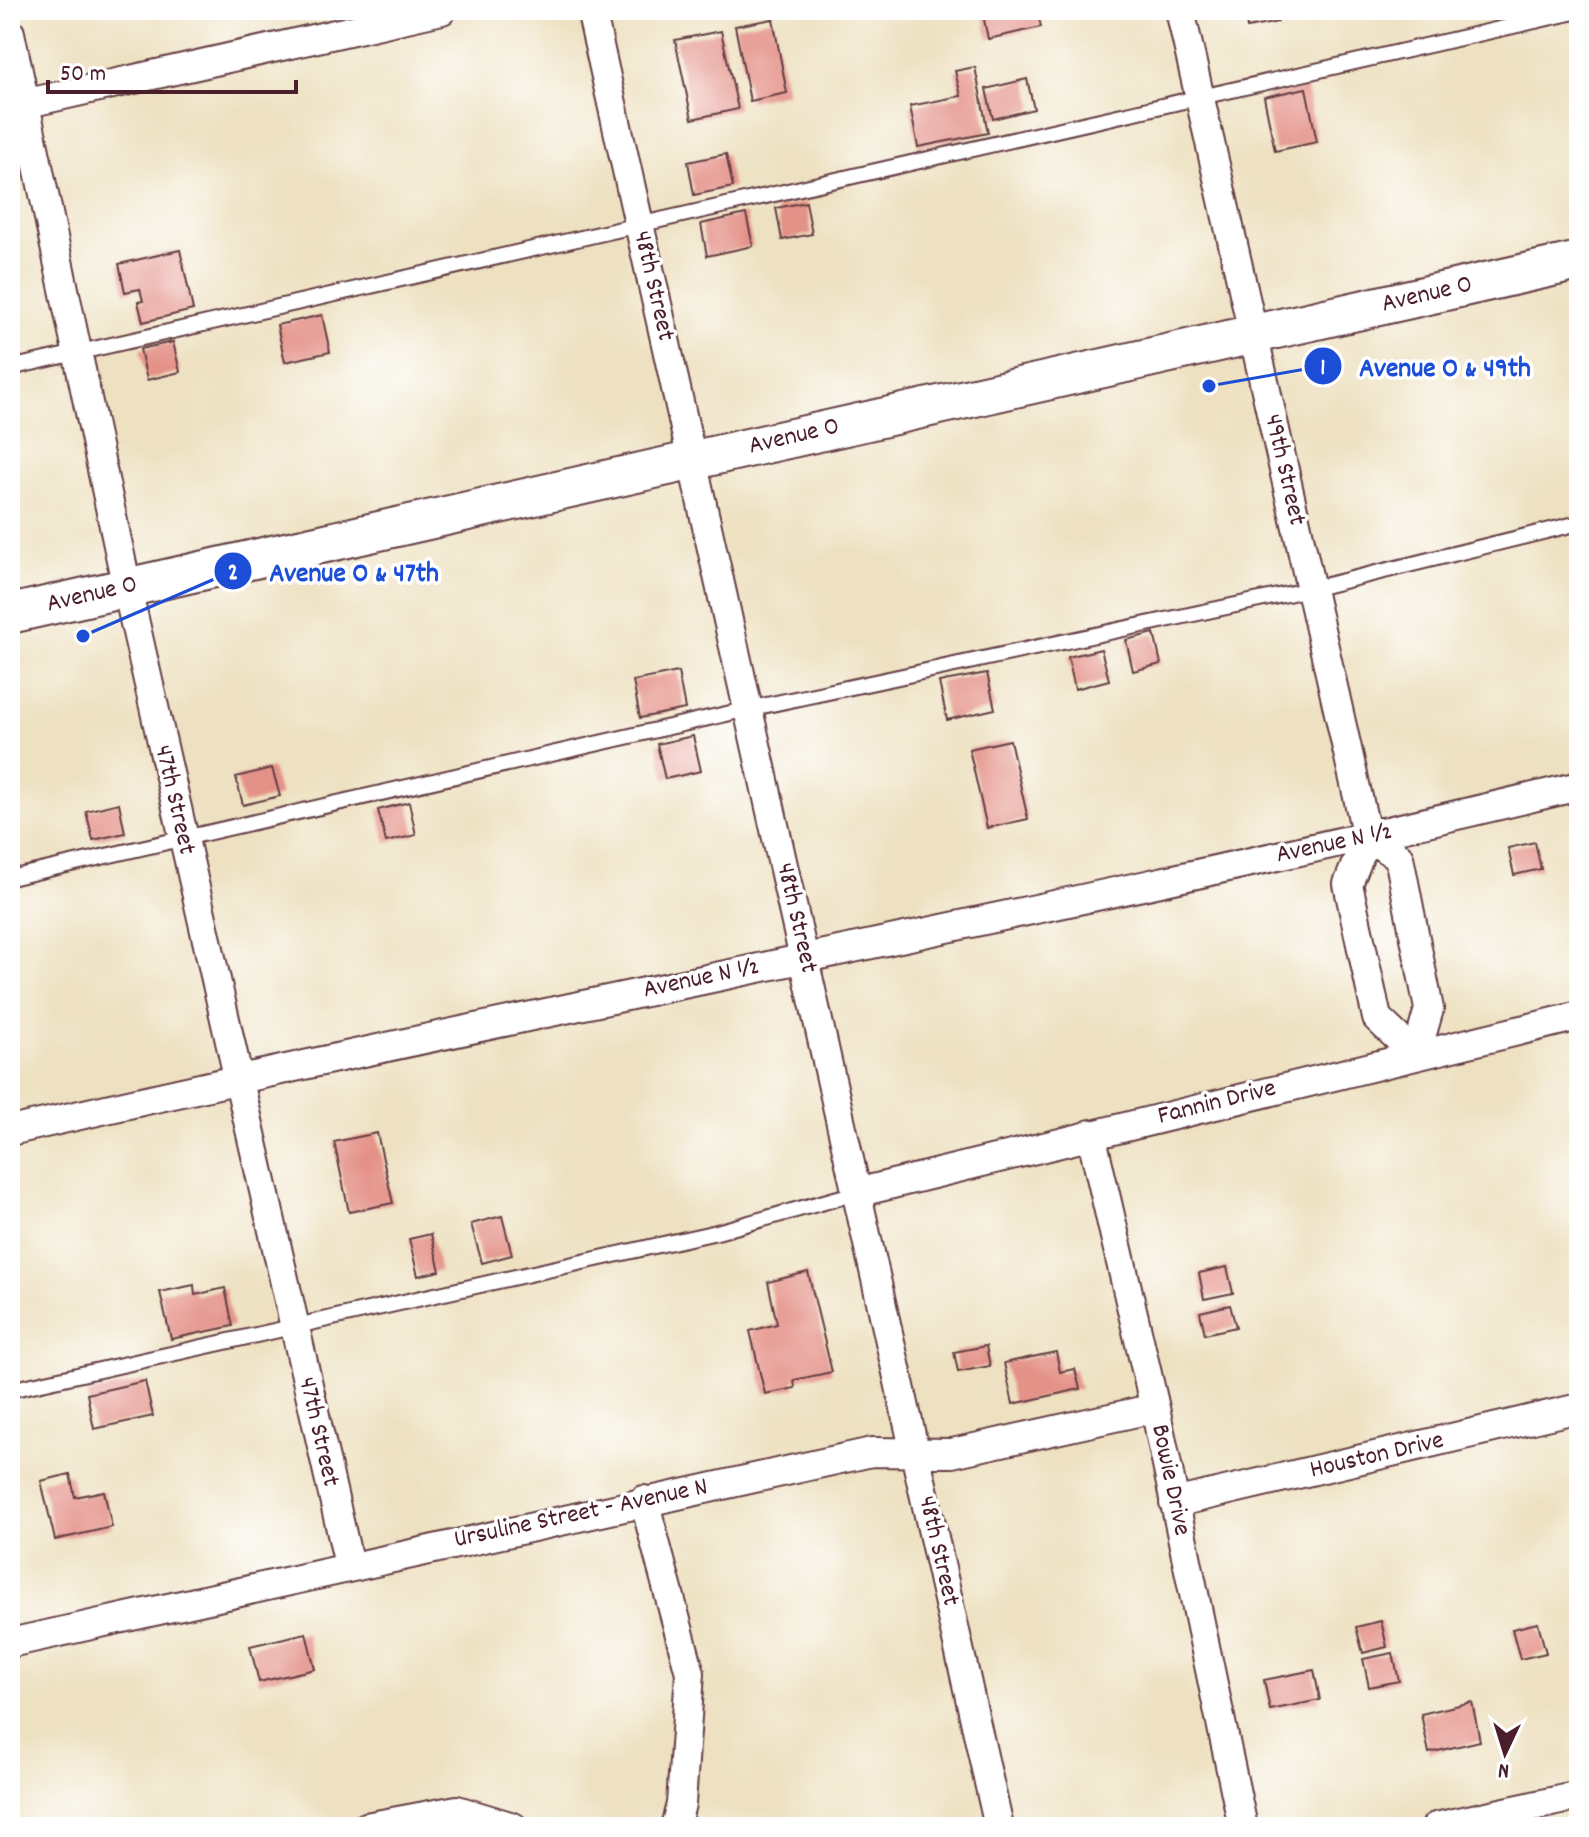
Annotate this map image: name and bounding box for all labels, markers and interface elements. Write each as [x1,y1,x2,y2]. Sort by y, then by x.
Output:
scale bar [48,44,296,94]
text: 50 m [60,58,106,92]
street label: 48th Street [622,227,684,345]
street label: Avenue O [1378,267,1476,323]
callout: Avenue O & 49th [1303,340,1547,392]
text: Avenue O & 49th [1359,351,1531,391]
text: 1 [1320,352,1326,386]
street label: Avenue O [745,409,843,465]
street label: 49th Street [1253,411,1315,530]
callout: Avenue O & 47th [213,545,455,597]
text: Avenue O & 47th [269,556,439,596]
text: 2 [228,557,238,591]
street label: Avenue O [43,567,141,623]
street label: 47th Street [143,742,205,859]
street label: Avenue N ½ [1273,814,1395,874]
street label: 48th Street [765,859,827,977]
street label: Avenue N ½ [640,949,762,1009]
street label: Fannin Drive [1154,1070,1280,1136]
street label: 47th Street [287,1374,349,1491]
street label: Bowie Drive [1140,1421,1200,1539]
street label: Houston Drive [1306,1423,1448,1489]
street label: Ursuline Street - Avenue N [451,1469,711,1559]
street label: 48th Street [907,1492,969,1610]
north arrow [1465,1713,1545,1793]
text: N [1497,1754,1510,1785]

